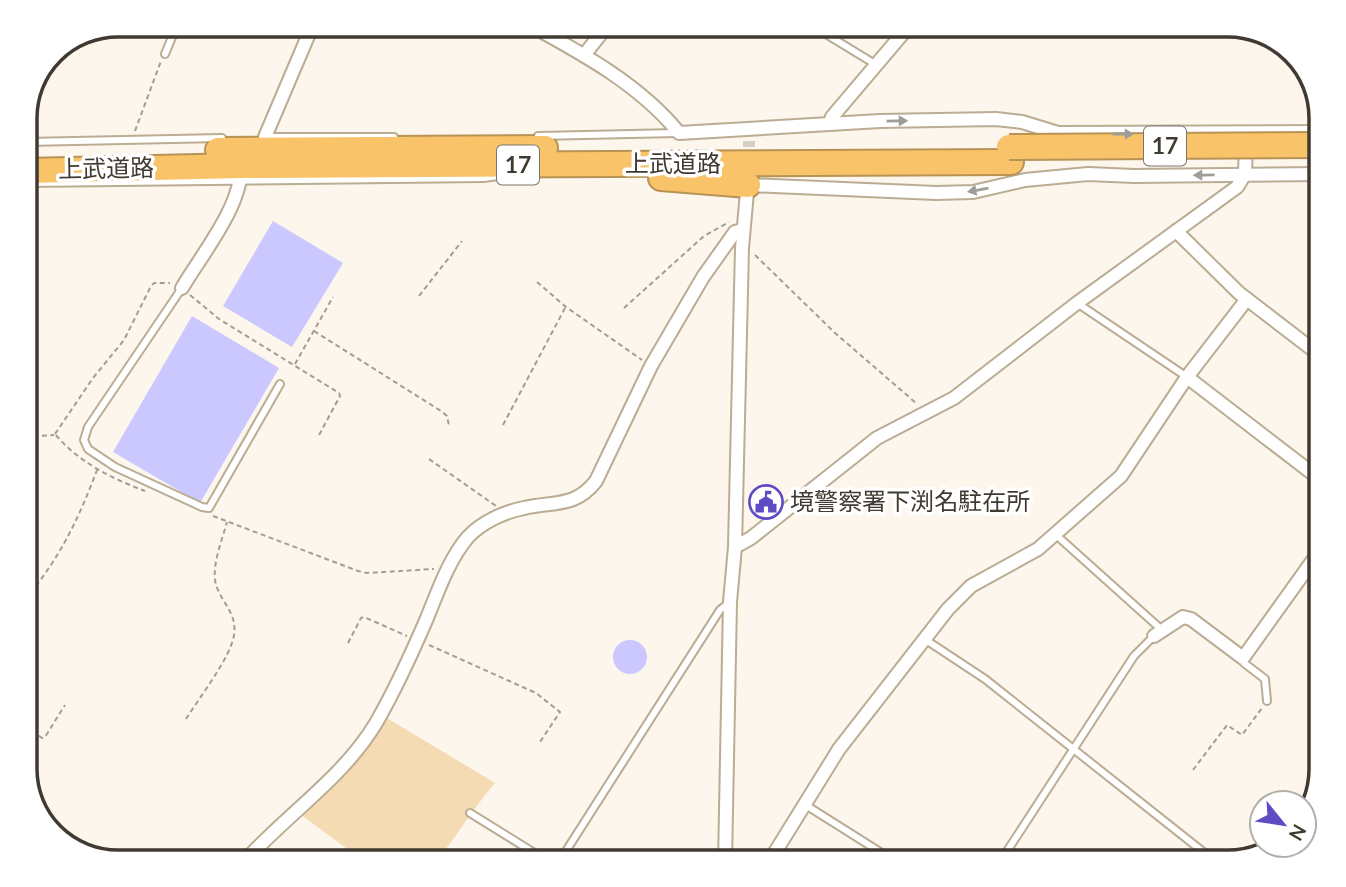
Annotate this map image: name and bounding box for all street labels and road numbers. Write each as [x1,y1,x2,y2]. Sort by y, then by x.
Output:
road number: 17 [1144,127,1186,166]
road number: 17 [497,146,539,184]
street label: 上武道路 [625,148,721,177]
street label: 上武道路 [58,152,154,183]

